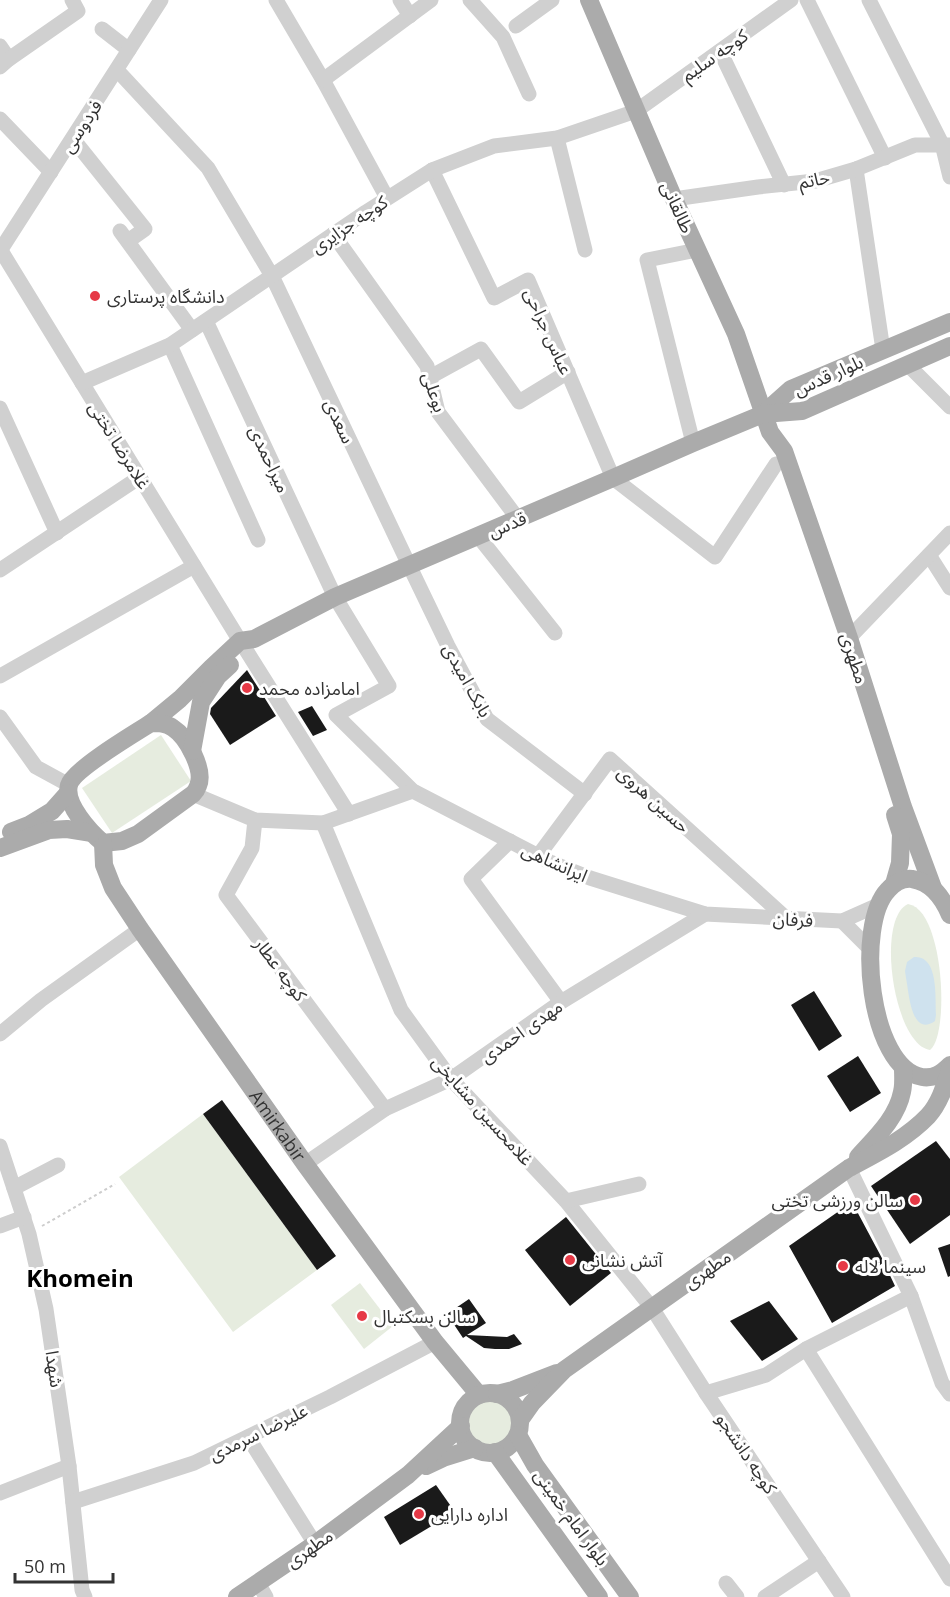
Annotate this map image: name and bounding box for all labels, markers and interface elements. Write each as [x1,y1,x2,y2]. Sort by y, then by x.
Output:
street label: کوچه سلیم [676,23,754,88]
street label: فردوسی [55,95,107,157]
street label: حاتم [796,164,832,196]
street label: طالقانی [656,177,700,237]
street label: کوچه جزایری [306,189,393,259]
place label: دانشگاه پرستاری [107,284,225,308]
street label: عباس جراحی [519,284,579,378]
marker: دانشگاه پرستاری [88,289,102,303]
street label: بلوار قدس [789,349,867,401]
street label: بوعلی [417,369,453,415]
street label: سعدی [319,395,361,447]
street label: غلامرضا تختی [84,397,156,493]
street label: میراحمدی [244,422,296,496]
street label: قدس [484,505,530,543]
street label: مطهری [836,629,874,687]
street label: بابک امیدی [438,639,498,721]
place label: امامزاده محمد [259,676,360,700]
marker: امامزاده محمد [240,681,254,695]
street label: حسین هروی [613,760,695,838]
street label: ایرانشاهی [518,837,592,887]
street label: فرفان [772,906,814,932]
street label: کوچه عطار [249,932,313,1006]
street label: مهدی احمدی [475,994,567,1068]
street label: غلامحسین مشایخی [427,1050,539,1170]
street label: Amirkabir [245,1085,312,1167]
place label: سالن ورزشی تختی [772,1188,903,1212]
marker: سالن ورزشی تختی [908,1193,922,1207]
street label: مطهری [679,1244,735,1294]
place label: آتش نشانی [582,1248,663,1272]
marker: آتش نشانی [563,1253,577,1267]
place label: سینما لاله [855,1254,926,1278]
marker: سینما لاله [836,1259,850,1273]
district label: Khomein [26,1261,134,1294]
place label: سالن بسکتبال [374,1304,476,1328]
marker: سالن بسکتبال [355,1309,369,1323]
street label: شهدا [41,1349,69,1389]
street label: علیرضا سرمدی [205,1398,311,1466]
street label: کوچه دانشجو [711,1408,783,1499]
street label: بلوار امام خمینی [526,1464,615,1572]
place label: اداره دارایی [431,1502,508,1526]
marker: اداره دارایی [412,1507,426,1521]
street label: مطهری [281,1523,337,1573]
scale bar [15,1546,112,1584]
text: 50 m [24,1554,66,1578]

